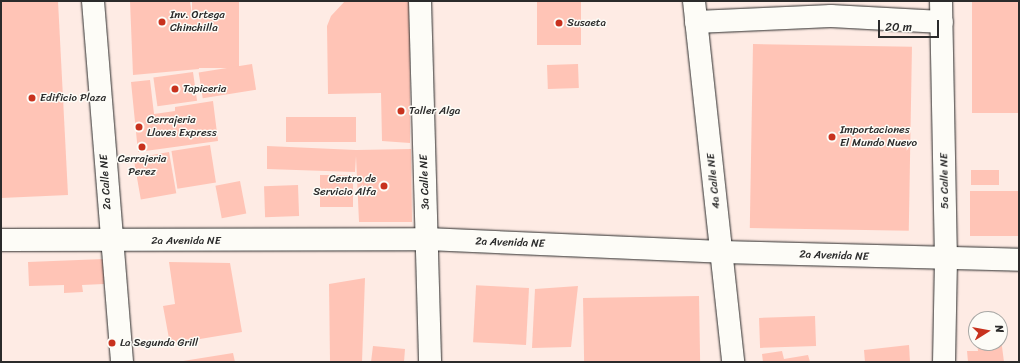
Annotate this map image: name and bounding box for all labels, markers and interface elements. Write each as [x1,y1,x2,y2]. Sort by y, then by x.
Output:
place label: Inv. Ortega Chinchilla [170,9,225,35]
scale bar [880,12,941,38]
place label: Susaeta [567,16,606,30]
text: 20 m [885,16,912,38]
marker: Inv. Ortega Chinchilla [157,17,167,27]
marker: Susaeta [554,18,564,28]
place label: Tapiceria [183,82,226,96]
marker: Tapiceria [170,84,180,94]
place label: Edificio Plaza [40,91,106,105]
marker: Edificio Plaza [27,93,37,103]
place label: Taller Alga [409,104,460,118]
marker: Taller Alga [396,106,406,116]
place label: Cerrajeria Llaves Express [147,114,217,140]
marker: Cerrajeria Llaves Express [134,122,144,132]
place label: Importaciones El Mundo Nuevo [840,124,917,150]
marker: Importaciones El Mundo Nuevo [827,132,837,142]
marker: Cerrajeria Perez [137,142,147,152]
street label: 4a Calle NE [705,152,723,210]
place label: Cerrajeria Perez [118,153,166,179]
street label: 5a Calle NE [938,153,952,209]
street label: 2a Calle NE [97,154,115,210]
street label: 3a Calle NE [417,154,433,210]
place label: Centro de Servicio Alfa [313,173,376,199]
marker: Centro de Servicio Alfa [379,181,389,191]
street label: 2a Avenida NE [151,234,221,248]
street label: 2a Avenida NE [475,235,545,251]
street label: 2a Avenida NE [799,248,869,264]
north arrow [968,311,1008,351]
text: N [989,323,1009,334]
place label: La Segunda Grill [120,336,198,350]
marker: La Segunda Grill [107,338,117,348]

